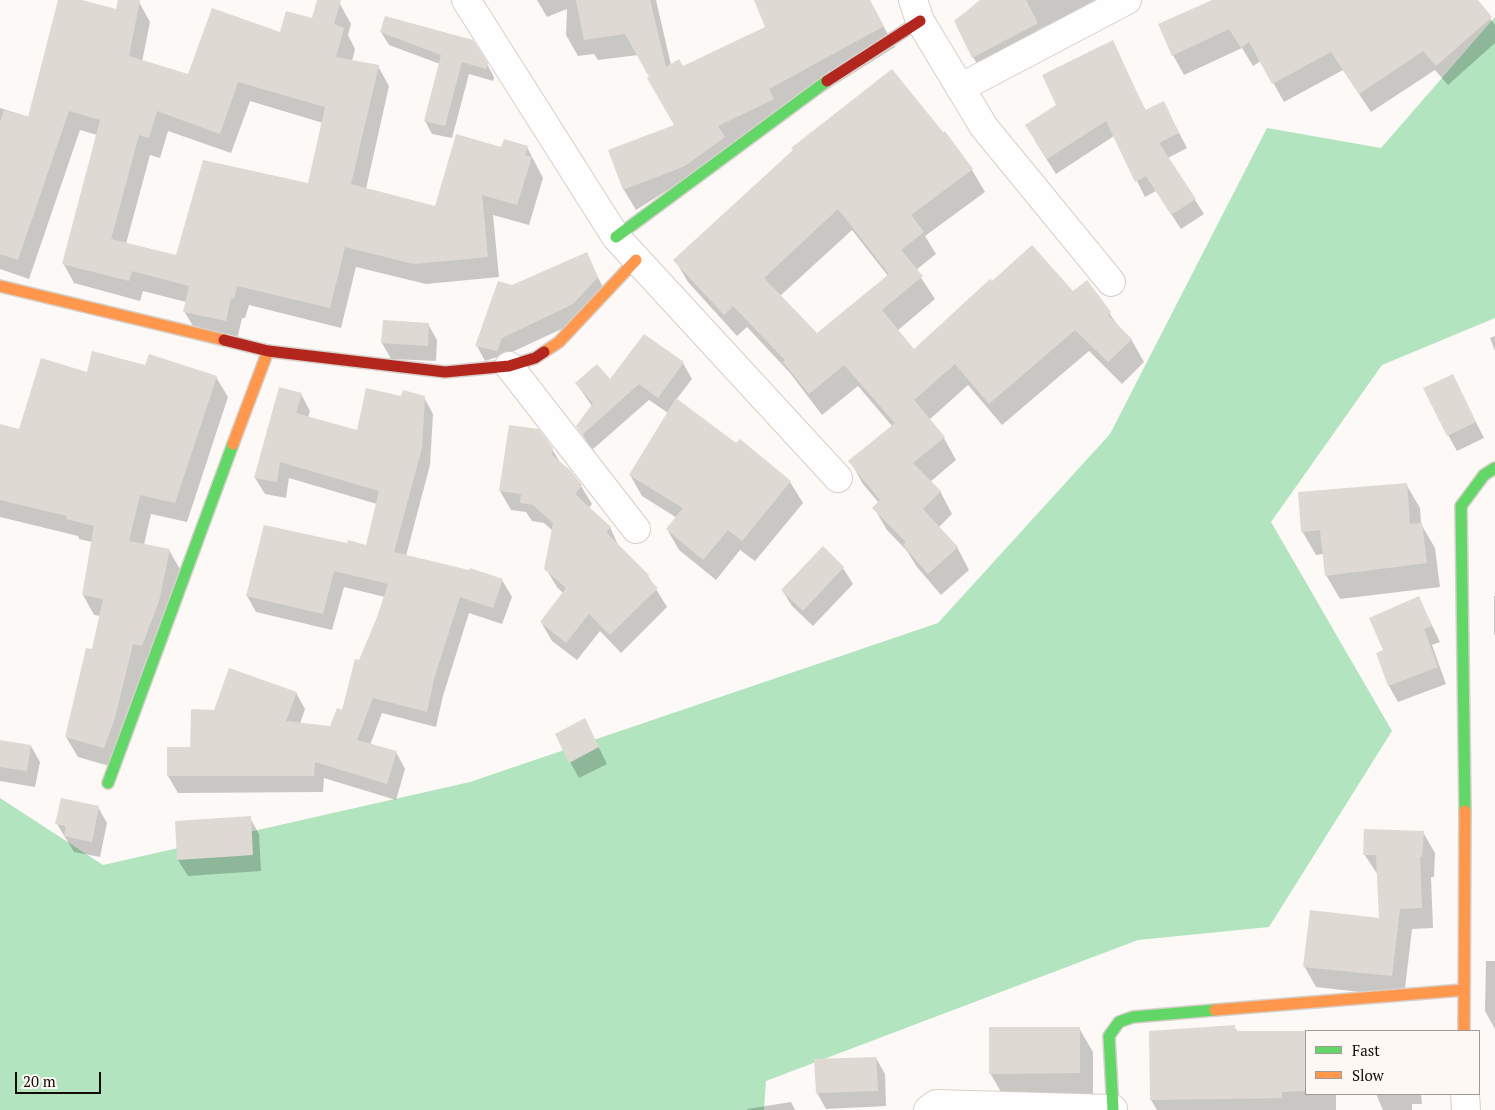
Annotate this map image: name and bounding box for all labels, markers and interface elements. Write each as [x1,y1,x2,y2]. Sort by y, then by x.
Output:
legend [1305,1030,1480,1095]
text: Fast [1352,1040,1380,1060]
scale bar [18,1062,104,1094]
text: Slow [1352,1065,1384,1085]
text: 20 m [23,1071,56,1091]

